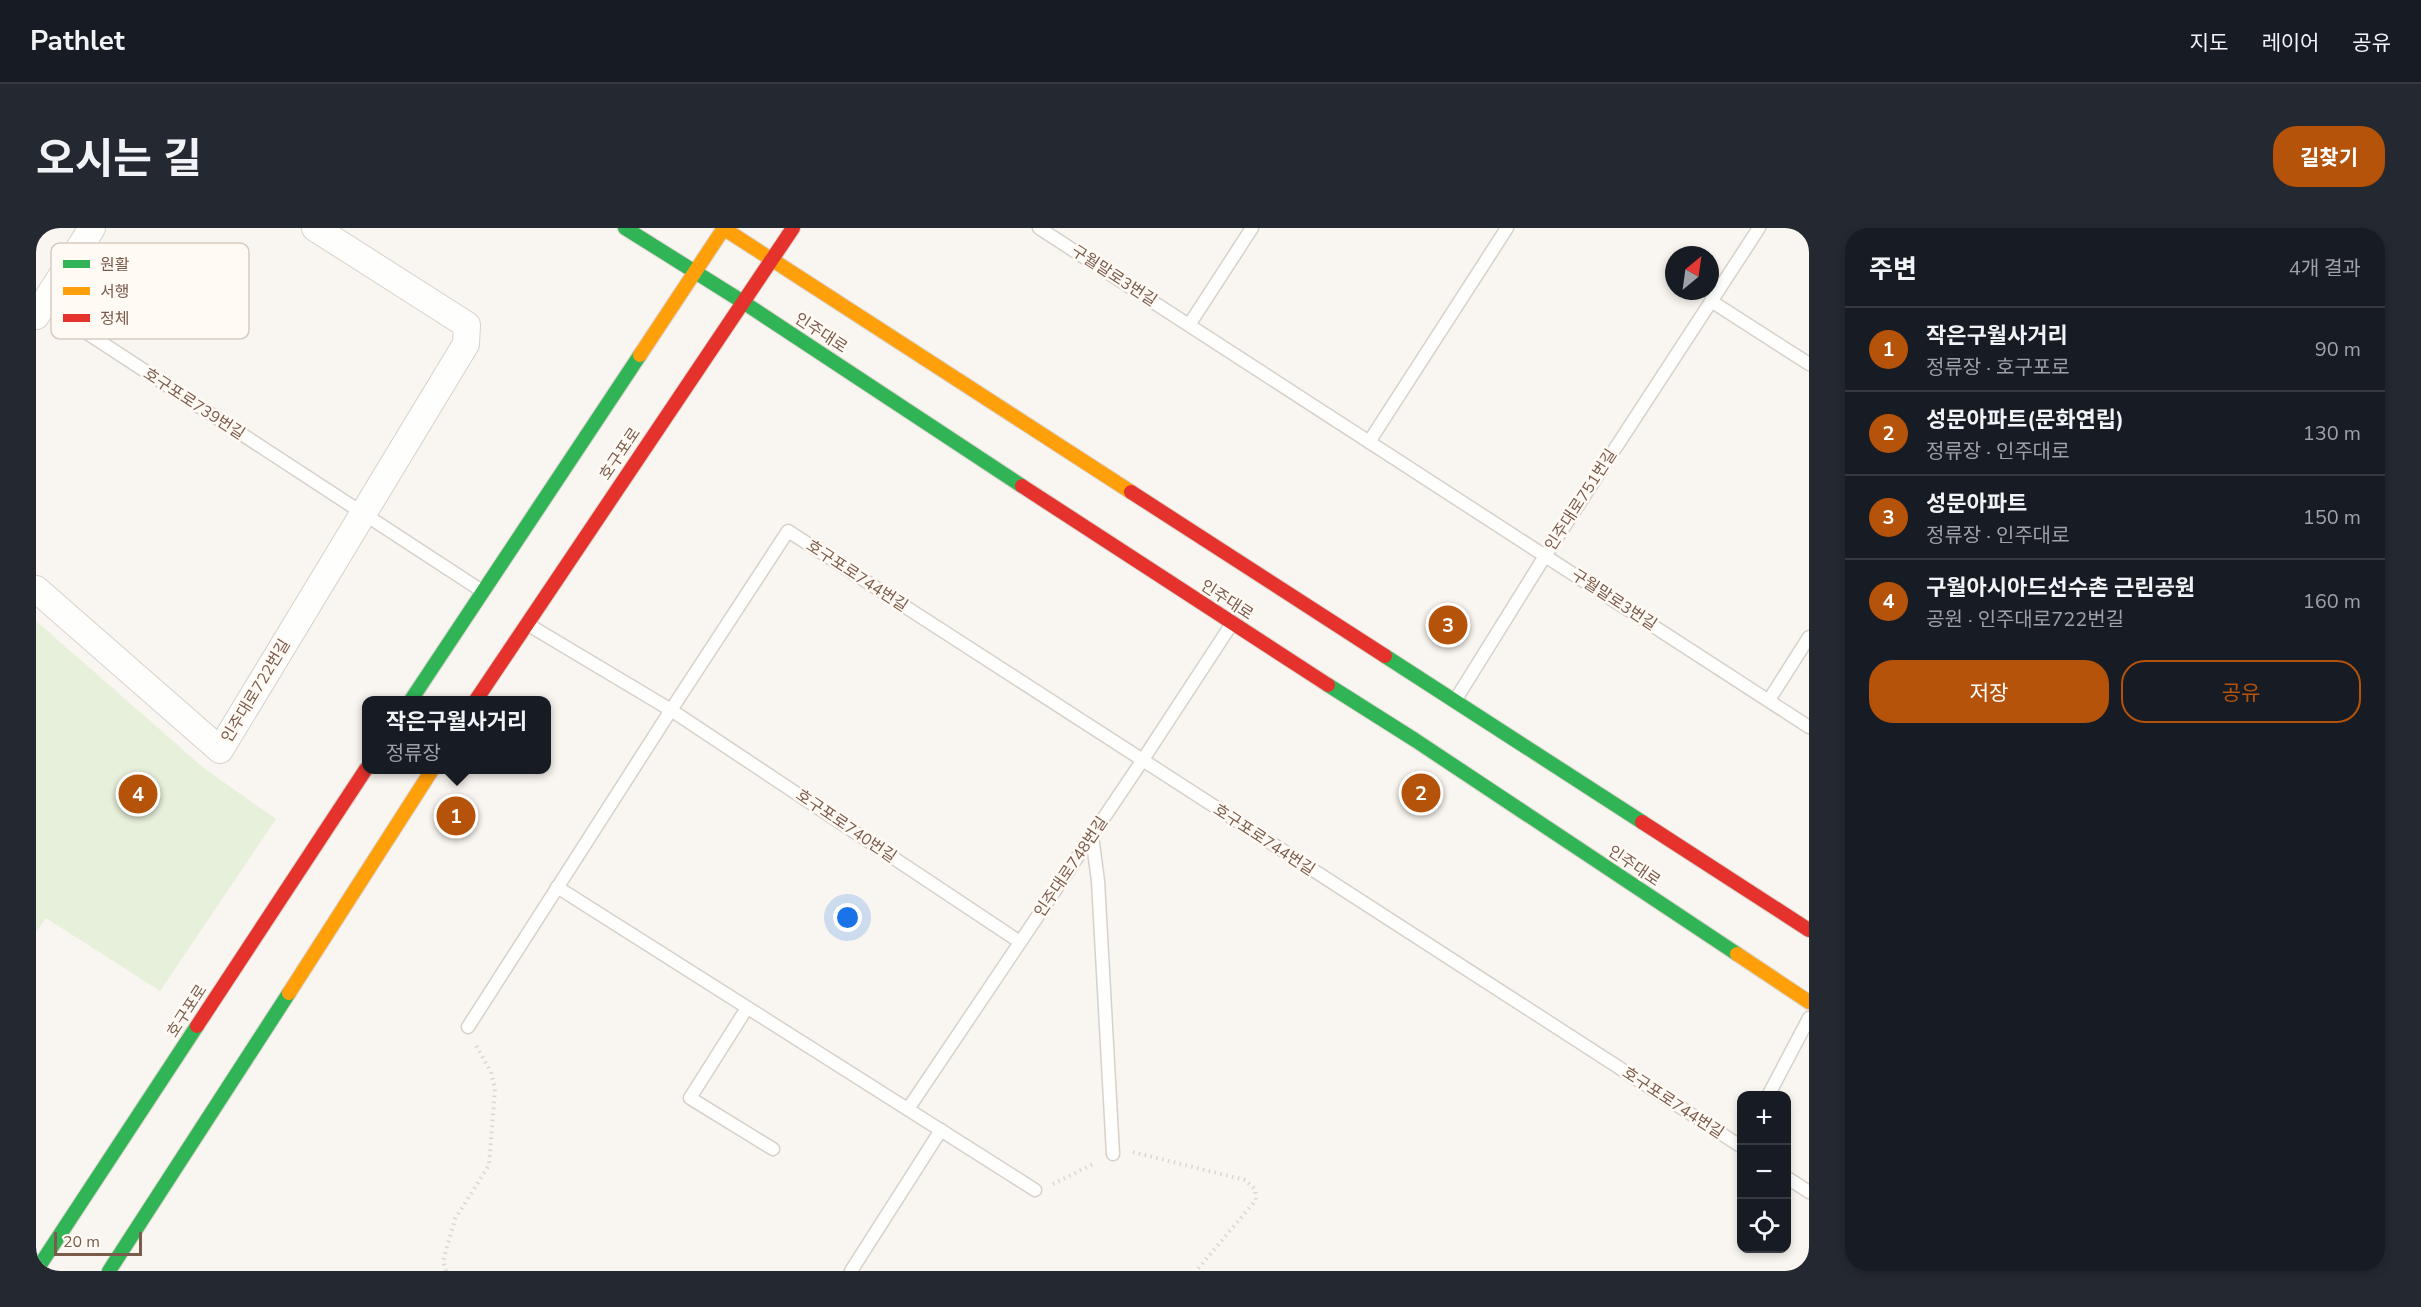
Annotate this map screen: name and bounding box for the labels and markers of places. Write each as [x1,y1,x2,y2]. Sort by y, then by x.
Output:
pin: 3 [1428,602,1468,648]
pin: 2 [1402,770,1440,816]
pin: 4 [118,772,158,816]
pin: 1 [436,794,476,838]

